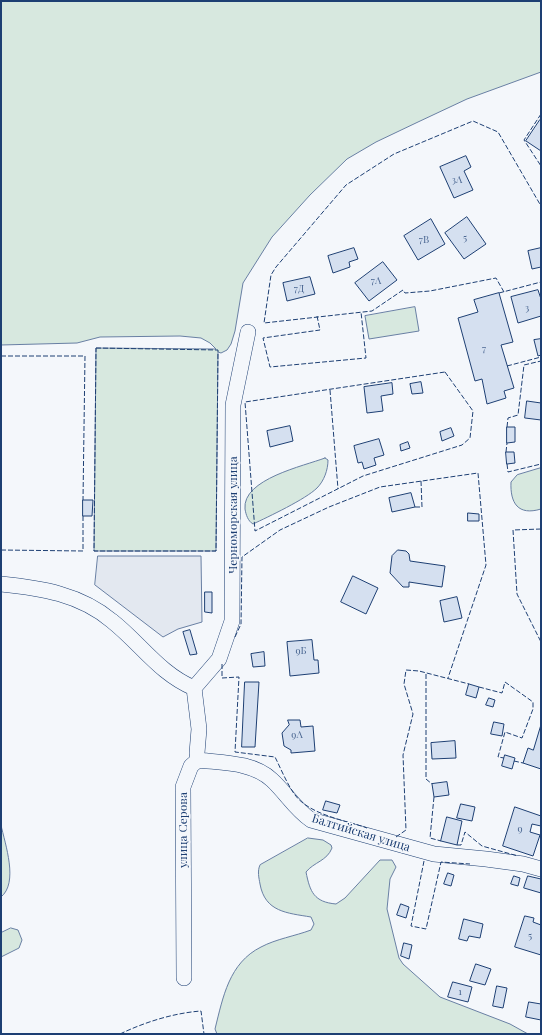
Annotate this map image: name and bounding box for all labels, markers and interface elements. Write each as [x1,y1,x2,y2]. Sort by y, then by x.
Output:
house number: 3А [452,174,462,186]
house number: 5 [463,232,467,244]
house number: 7В [419,234,429,246]
house number: 7А [371,275,381,287]
house number: 7Д [294,283,304,295]
house number: 3 [525,302,529,314]
house number: 7 [482,343,486,355]
street label: Черноморская улица [226,456,240,574]
house number: 9Б [295,645,307,657]
house number: 9А [291,729,303,741]
street label: улица Серова [176,792,190,868]
street label: Балтийская улица [310,811,412,855]
house number: 9 [517,823,523,835]
house number: 5 [528,930,532,942]
house number: 1 [458,986,462,998]

